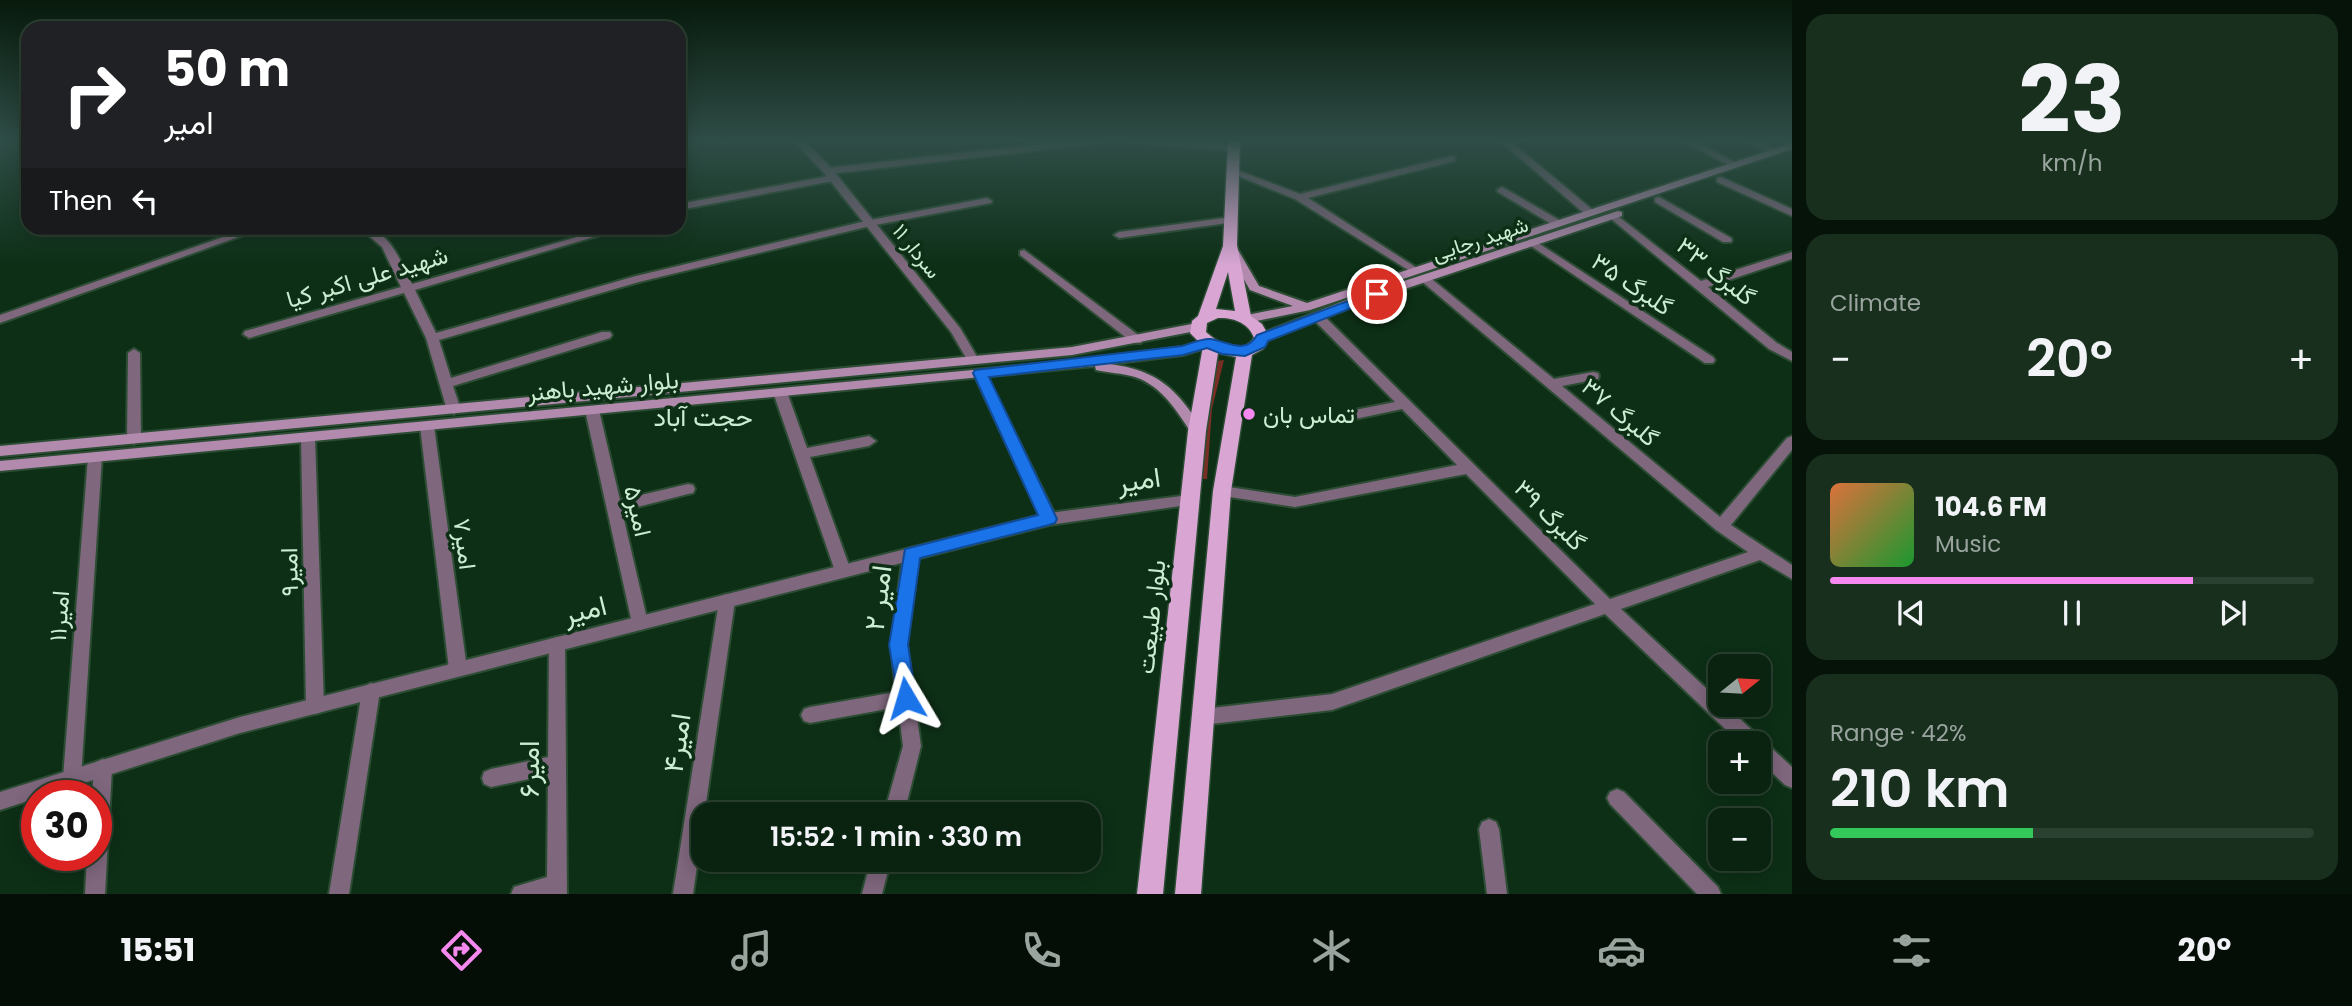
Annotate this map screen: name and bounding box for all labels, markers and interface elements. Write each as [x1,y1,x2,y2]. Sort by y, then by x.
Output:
text: 50 m [164,35,290,103]
text: 23 [2018,36,2126,164]
icon: right [49,49,140,140]
text: امیر [164,100,214,145]
text: km/h [2041,147,2103,179]
icon: left [126,182,164,220]
text: Then [49,183,112,219]
street label: شهید رجایی [1428,210,1532,268]
street label: سردار ۱۱ [886,217,948,285]
street label: گلبرگ ۳۳ [1670,229,1762,313]
street label: شهید علی اکبر کیا [282,238,452,316]
street label: گلبرگ ۳۵ [1585,245,1679,323]
pin [1347,264,1407,324]
icon: arrive [1358,275,1396,313]
text: Climate [1830,287,1921,319]
text: 20° [2026,322,2113,395]
text: − [1830,333,1851,386]
text: + [2288,333,2314,386]
street label: بلوار شهید باهنر [525,363,680,409]
street label: گلبرگ ۳۷ [1575,370,1665,454]
place label: تماس بان [1263,398,1355,431]
district label: حجت آباد [653,399,753,435]
marker: تماس بان [1241,406,1257,422]
street label: امیر [1114,458,1163,502]
street label: گلبرگ ۳۹ [1507,472,1593,558]
street label: امیر۵ [616,482,660,540]
text: 104.6 FM [1935,489,2047,525]
street label: امیر۷ [445,517,485,571]
text: Music [1935,528,2001,560]
street label: امیر۹ [272,547,306,597]
street label: بلوار طبیعت [1129,558,1173,676]
street label: امیر ۲ [855,563,901,633]
street label: امیر [558,586,611,634]
street label: امیر۱۱ [41,589,77,643]
icon: previous [1892,594,1930,632]
icon: pause [2053,594,2091,632]
icon: next [2214,594,2252,632]
north arrow [1708,654,1771,718]
map controls [1708,654,1771,871]
position arrow [869,661,943,735]
street label: امیر۴ [654,711,700,775]
text: Range · 42% [1830,717,1966,749]
button: + [1708,731,1771,794]
street label: امیر۶ [510,741,549,798]
text: 210 km [1830,752,2010,825]
speed limit sign: 30 [21,780,112,871]
button: − [1708,808,1771,871]
text: 15:52 · 1 min · 330 m [770,819,1022,855]
icon: directions [437,926,486,975]
icon: music [727,926,776,975]
icon: phone [1017,926,1066,975]
icon: climate [1307,926,1356,975]
icon: car [1597,926,1646,975]
icon: filters [1887,926,1936,975]
text: 15:51 [121,927,195,972]
text: 20° [2177,927,2231,972]

